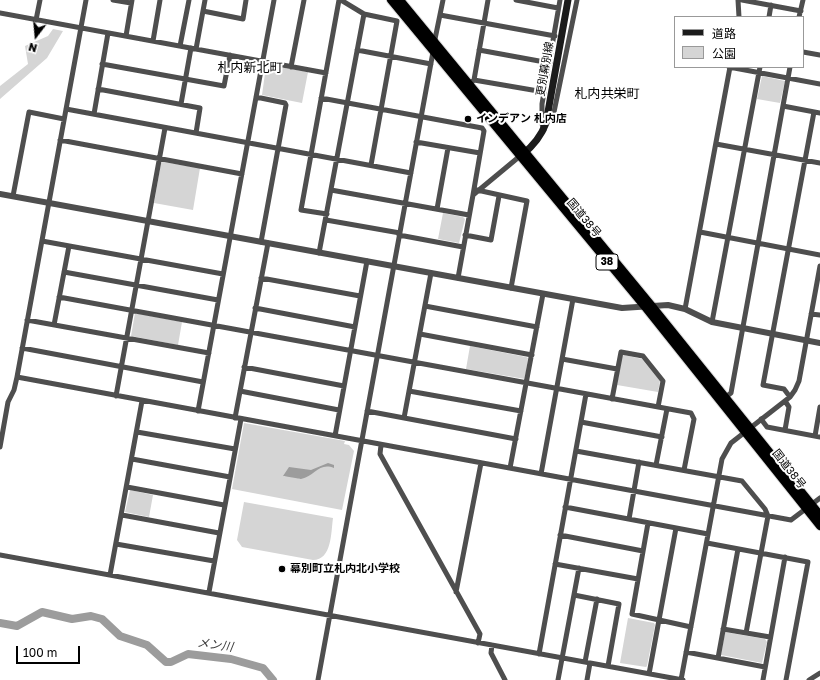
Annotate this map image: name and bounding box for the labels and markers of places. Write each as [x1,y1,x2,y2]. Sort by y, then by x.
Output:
place label: インデアン 札内店 [476,112,567,126]
marker: インデアン 札内店 [463,114,473,124]
place label: 幕別町立札内北小学校 [290,562,400,576]
marker: 幕別町立札内北小学校 [277,564,287,574]

